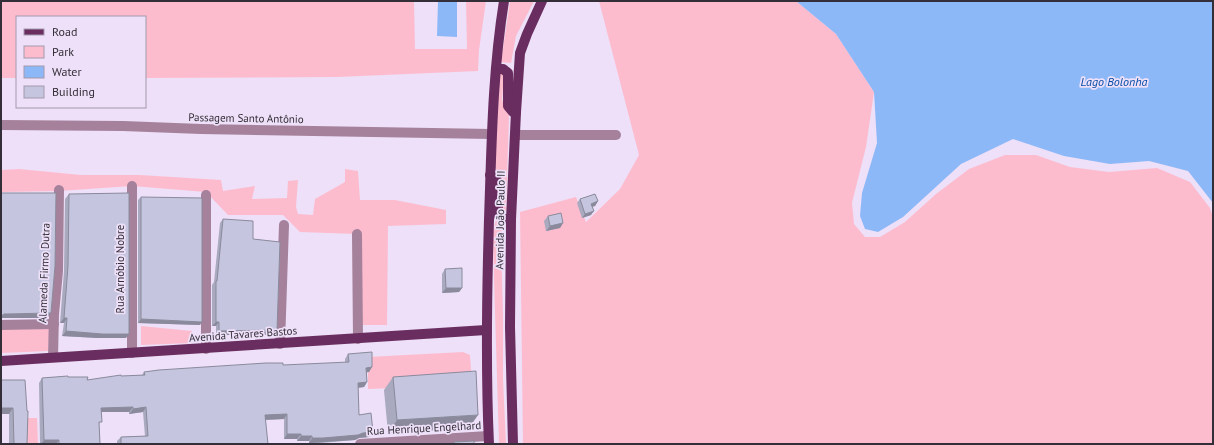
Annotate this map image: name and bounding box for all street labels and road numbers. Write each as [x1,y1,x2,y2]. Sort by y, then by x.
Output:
street label: Passagem Santo Antônio [188,110,304,126]
street label: Avenida João Paulo II [492,170,508,270]
street label: Alameda Firmo Dutra [35,223,53,323]
street label: Rua Arnóbio Nobre [113,224,127,313]
street label: Avenida Tavares Bastos [188,323,298,345]
street label: Rua Henrique Engelhard [366,418,482,438]

